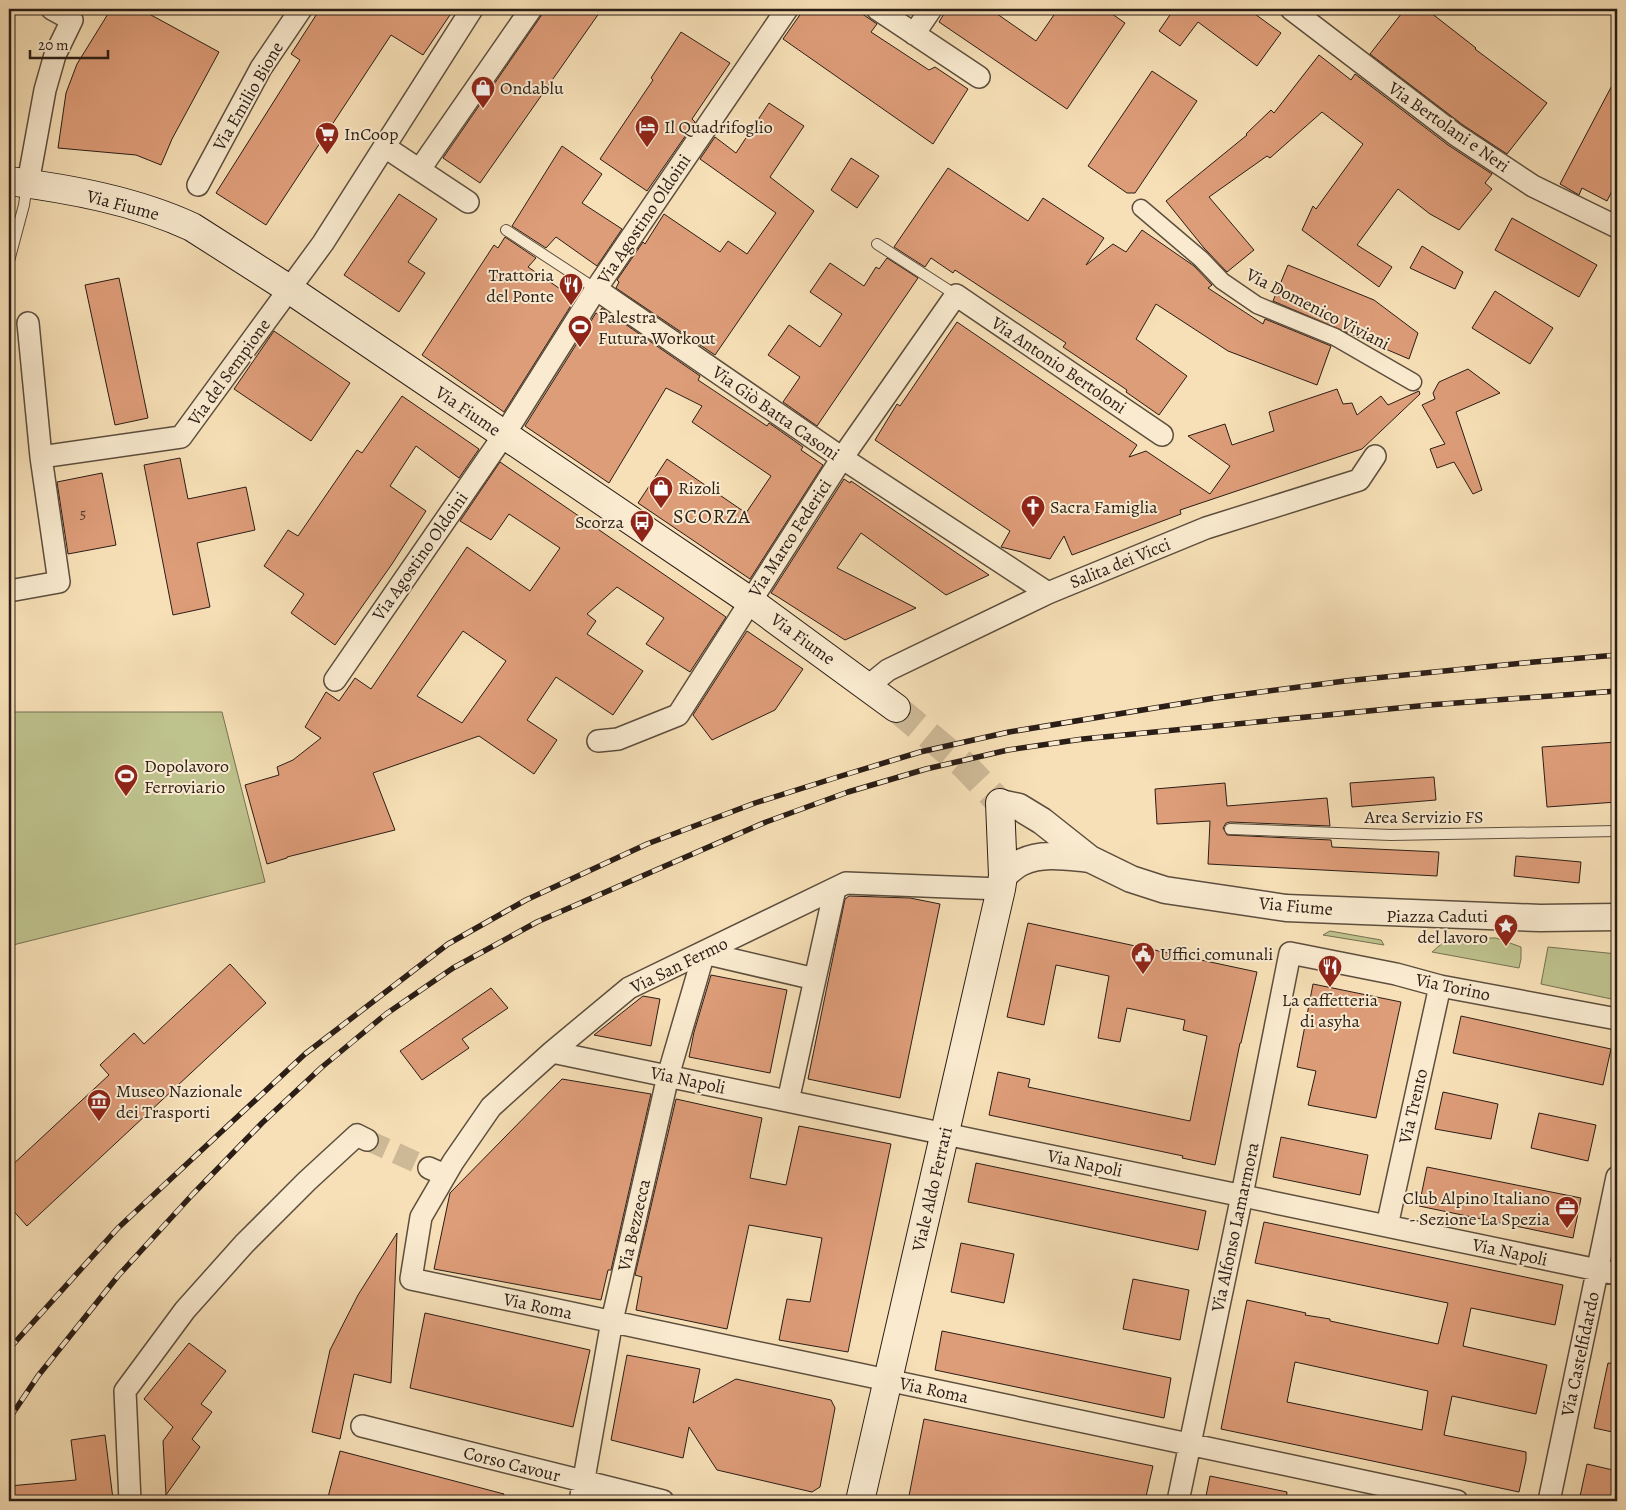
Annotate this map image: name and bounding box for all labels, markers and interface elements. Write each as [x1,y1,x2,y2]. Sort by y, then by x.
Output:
scale bar [30,28,108,60]
text: 20 m [38,35,69,55]
street label: Via Emilio Bione [207,37,289,156]
shop icon: Ondablu [470,75,496,109]
place label: Ondablu [500,76,564,100]
street label: Via Bertolani e Neri [1383,76,1515,178]
hotel icon: Il Quadrifoglio [634,114,660,148]
place label: Il Quadrifoglio [664,115,773,139]
supermarket icon: InCoop [314,121,340,155]
place label: InCoop [344,122,399,146]
street label: Via Agostino Oldoini [591,149,696,290]
street label: Via Fiume [83,184,162,226]
street label: Via Domenico Viviani [1241,262,1394,356]
place label: Trattoria del Ponte [486,263,555,308]
restaurant icon: Trattoria del Ponte [558,272,584,306]
place label: Palestra Futura Workout [598,305,716,350]
street label: Via Antonio Bertoloni [986,310,1131,419]
street label: Via del Sempione [181,314,276,431]
sports icon: Palestra Futura Workout [567,314,593,348]
street label: Via Giò Batta Casoni [707,359,844,466]
street label: Via Fiume [430,380,505,442]
street label: Via Marco Federici [742,474,837,603]
shop icon: Rizoli [648,475,674,509]
place label: Rizoli [678,476,721,500]
street label: Via Agostino Oldoini [366,487,473,626]
church icon: Sacra Famiglia [1020,494,1046,528]
place label: Sacra Famiglia [1050,495,1158,519]
district label: SCORZA [673,503,751,530]
house number: 5 [80,504,86,524]
bus stop icon: Scorza [629,509,655,543]
place label: Scorza [575,510,625,534]
street label: Salita dei Vicci [1066,532,1174,594]
street label: Via Fiume [765,607,840,670]
place label: Dopolavoro Ferroviario [144,754,229,799]
sports icon: Dopolavoro Ferroviario [113,763,139,797]
street label: Area Servizio FS [1363,805,1484,829]
street label: Via Fiume [1257,891,1334,921]
place label: Piazza Caduti del lavoro [1386,904,1488,949]
place icon: Piazza Caduti del lavoro [1493,913,1519,947]
street label: Via San Fermo [625,931,732,999]
public building icon: Uffici comunali [1130,941,1156,975]
place label: Uffici comunali [1160,942,1273,966]
restaurant icon: La caffetteria di asyha [1317,954,1343,988]
street label: Via Torino [1412,967,1493,1007]
place label: La caffetteria di asyha [1282,988,1379,1033]
street label: Via Napoli [647,1060,728,1100]
street label: Via Trento [1393,1066,1433,1147]
place label: Museo Nazionale dei Trasporti [116,1079,242,1124]
museum icon: Museo Nazionale dei Trasporti [86,1088,112,1122]
street label: Viale Aldo Ferrari [906,1124,958,1255]
street label: Via Alfonso Lamarmora [1205,1139,1265,1315]
street label: Via Napoli [1044,1143,1125,1183]
street label: Via Bezzecca [612,1176,656,1274]
place label: Club Alpino Italiano - Sezione La Spezia [1403,1186,1551,1231]
office icon: Club Alpino Italiano - Sezione La Spezia [1554,1195,1580,1229]
street label: Via Napoli [1469,1232,1550,1272]
street label: Via Roma [500,1287,575,1325]
street label: Via Castelfidardo [1555,1290,1605,1419]
street label: Via Roma [896,1371,971,1409]
street label: Corso Cavour [461,1440,563,1488]

